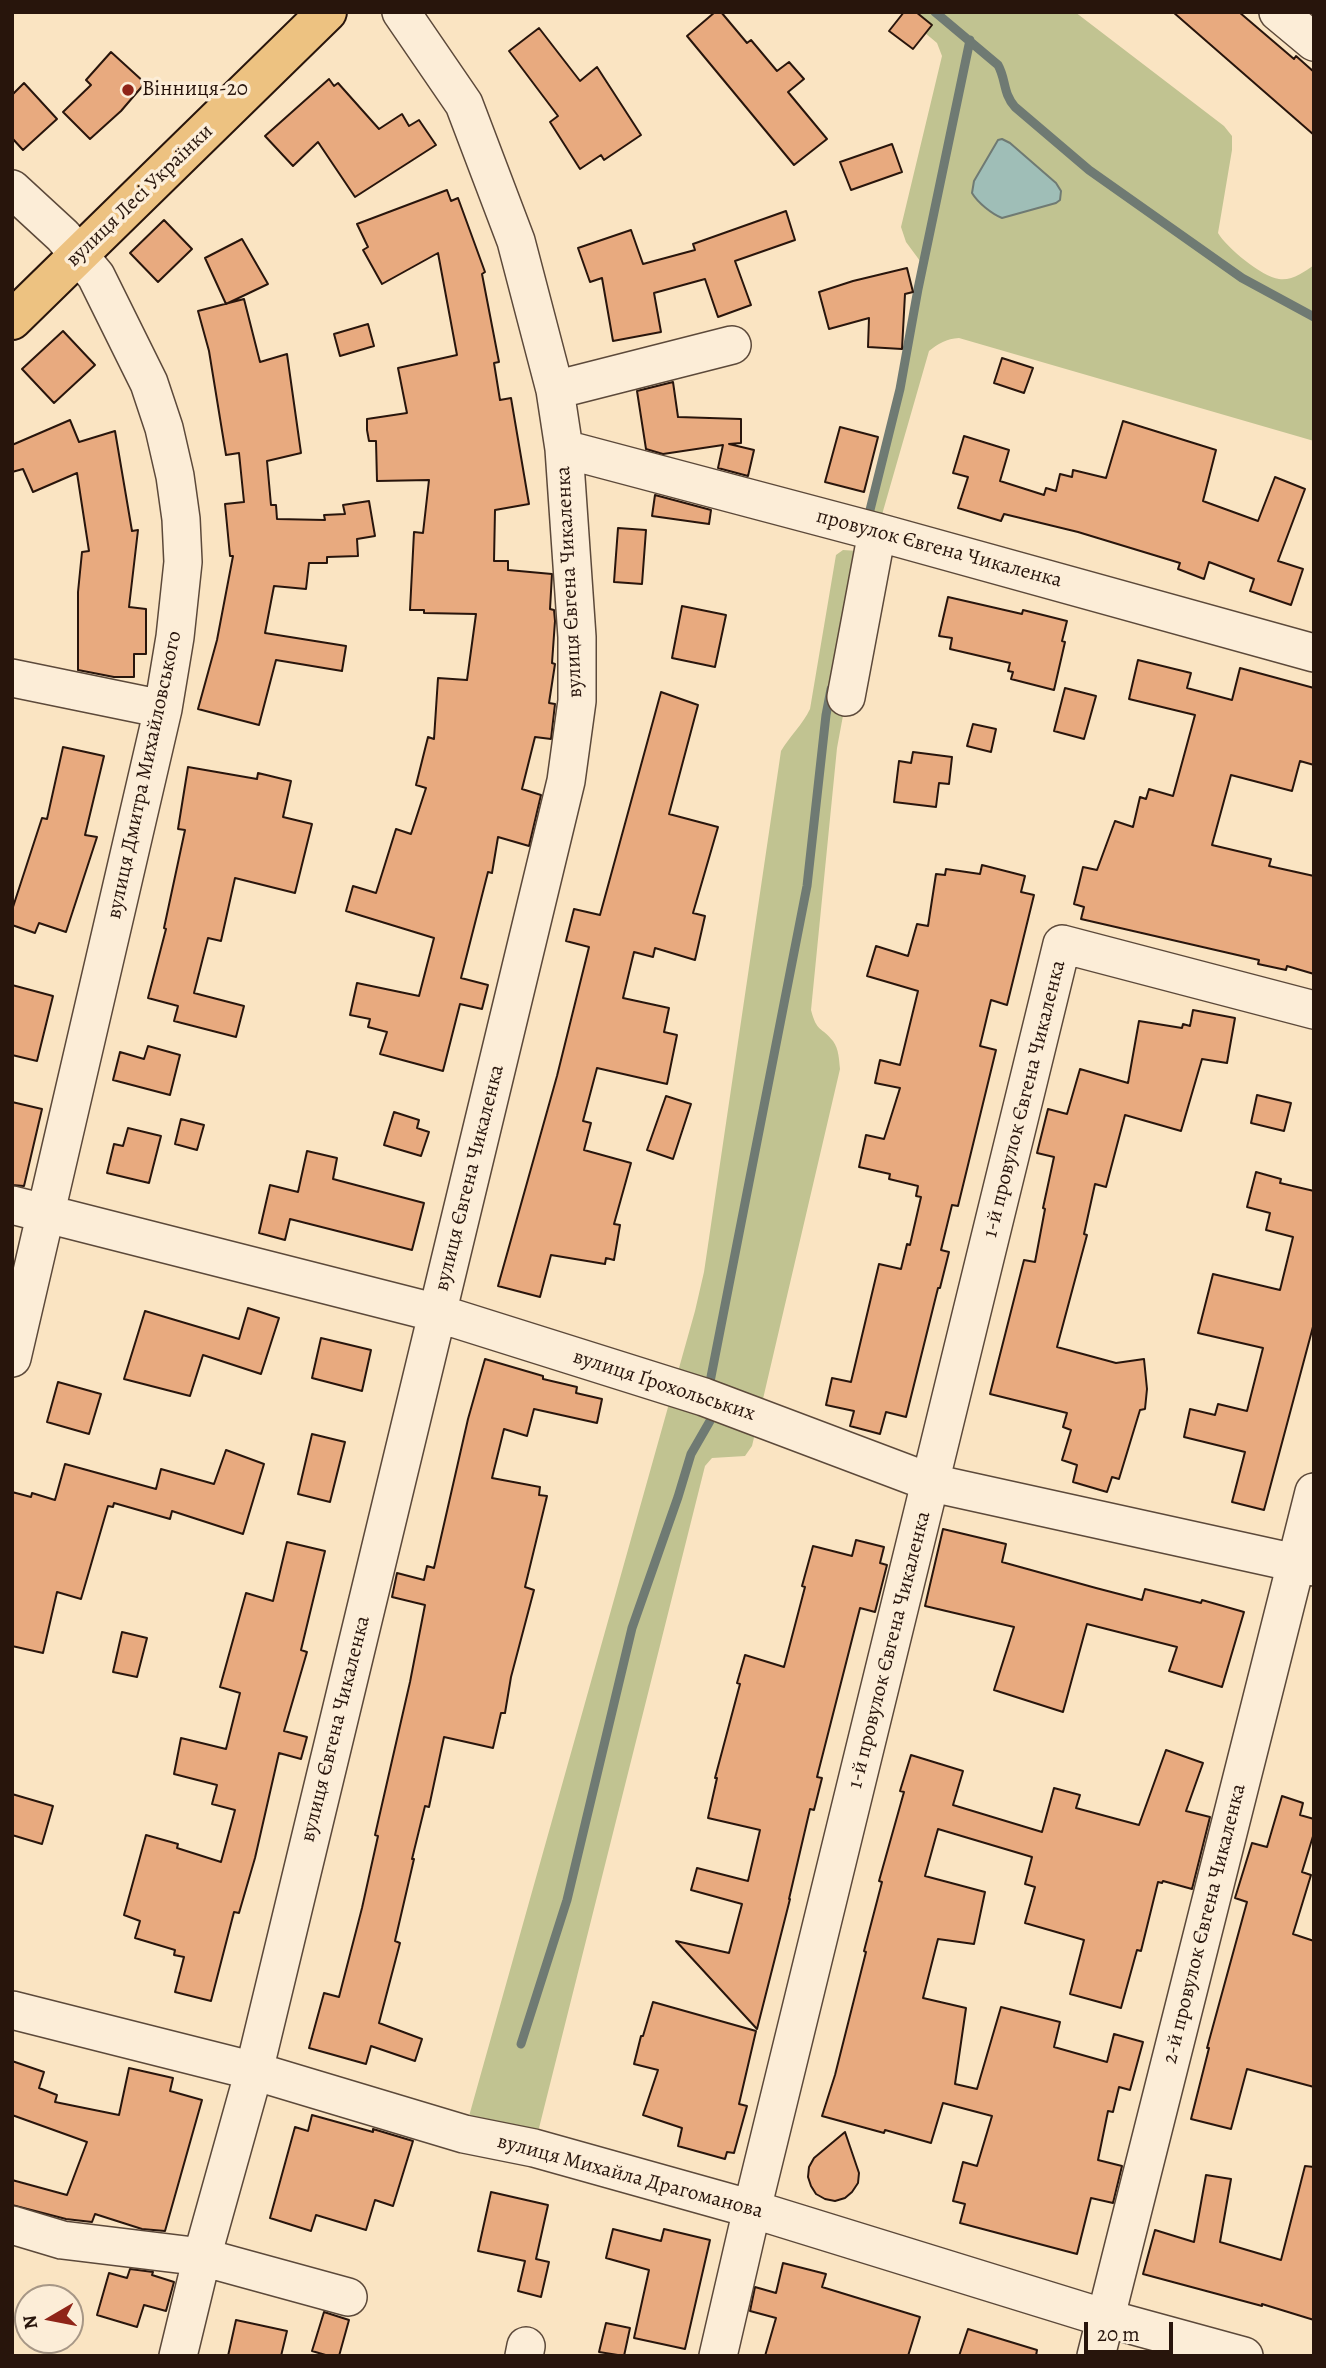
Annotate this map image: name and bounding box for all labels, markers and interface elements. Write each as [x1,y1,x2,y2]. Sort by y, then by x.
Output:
place label: Вінниця-20 [142,77,248,103]
marker: Вінниця-20 [120,82,136,98]
street label: вулиця Лесі Українки [61,119,219,273]
street label: вулиця Євгена Чикаленка [551,465,589,699]
street label: провулок Євгена Чикаленка [813,504,1065,594]
street label: вулиця Дмитра Михайловського [102,629,188,921]
street label: 1-й провулок Євгена Чикаленка [978,958,1072,1240]
street label: вулиця Євгена Чикаленка [430,1062,510,1294]
street label: вулиця Ґрохольських [570,1345,758,1427]
street label: 1-й провулок Євгена Чикаленка [843,1509,937,1791]
street label: вулиця Євгена Чикаленка [296,1613,376,1845]
street label: 2-й провулок Євгена Чикаленка [1158,1781,1252,2067]
street label: вулиця Михайла Драгоманова [494,2129,766,2225]
north arrow [14,2284,84,2354]
scale bar [1088,2308,1177,2352]
text: N [16,2313,44,2331]
text: 20 m [1097,2320,1140,2348]

